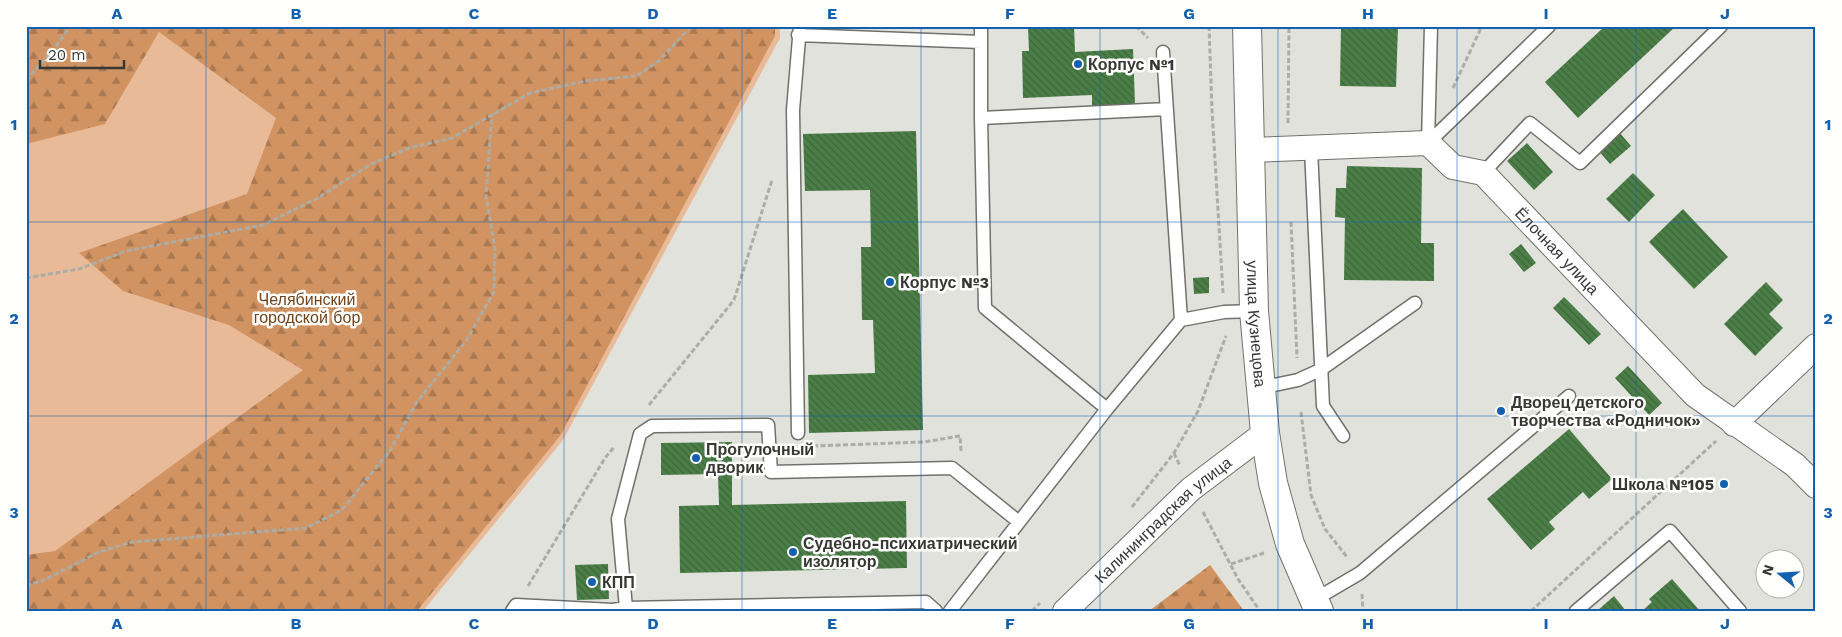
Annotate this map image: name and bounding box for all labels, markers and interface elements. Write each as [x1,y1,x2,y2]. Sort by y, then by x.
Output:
text: A [112,4,123,23]
text: B [291,4,302,23]
text: C [469,4,480,23]
text: D [647,4,659,23]
text: E [827,4,837,23]
text: F [1005,4,1015,23]
text: G [1183,4,1195,23]
text: H [1362,4,1374,23]
text: I [1543,4,1549,23]
text: J [1720,4,1730,23]
scale bar [40,38,124,70]
text: 20 m [48,46,86,64]
place label: Корпус №1 [1088,55,1174,74]
marker: Корпус №1 [1072,58,1084,70]
text: 1 [11,115,17,134]
text: 1 [1825,115,1831,134]
street label: Ёлочная улица [1511,203,1603,298]
street label: улица Кузнецова [1243,260,1270,388]
place label: Корпус №3 [900,273,989,292]
marker: Корпус №3 [884,276,896,288]
park label: Челябинский городской бор [254,290,360,327]
text: 2 [9,309,19,328]
text: 2 [1823,309,1833,328]
place label: Дворец детского творчества «Родничок» [1511,393,1701,430]
marker: Дворец детского творчества «Родничок» [1495,405,1507,417]
place label: Прогулочный дворик [706,440,814,477]
marker: Прогулочный дворик [690,452,702,464]
street label: Калининградская улица [1091,452,1235,587]
place label: Школа №105 [1612,475,1714,494]
marker: Школа №105 [1718,478,1730,490]
text: 3 [9,503,19,522]
text: 3 [1823,503,1833,522]
place label: Судебно-психиатрический изолятор [803,534,1018,571]
marker: Судебно-психиатрический изолятор [787,546,799,558]
north arrow [1754,550,1804,600]
text: N [1758,563,1777,577]
place label: КПП [602,573,635,592]
marker: КПП [586,576,598,588]
text: A [112,614,123,633]
text: B [291,614,302,633]
text: C [469,614,480,633]
text: D [647,614,659,633]
text: E [827,614,837,633]
text: F [1005,614,1015,633]
text: G [1183,614,1195,633]
text: H [1362,614,1374,633]
text: I [1543,614,1549,633]
text: J [1720,614,1730,633]

